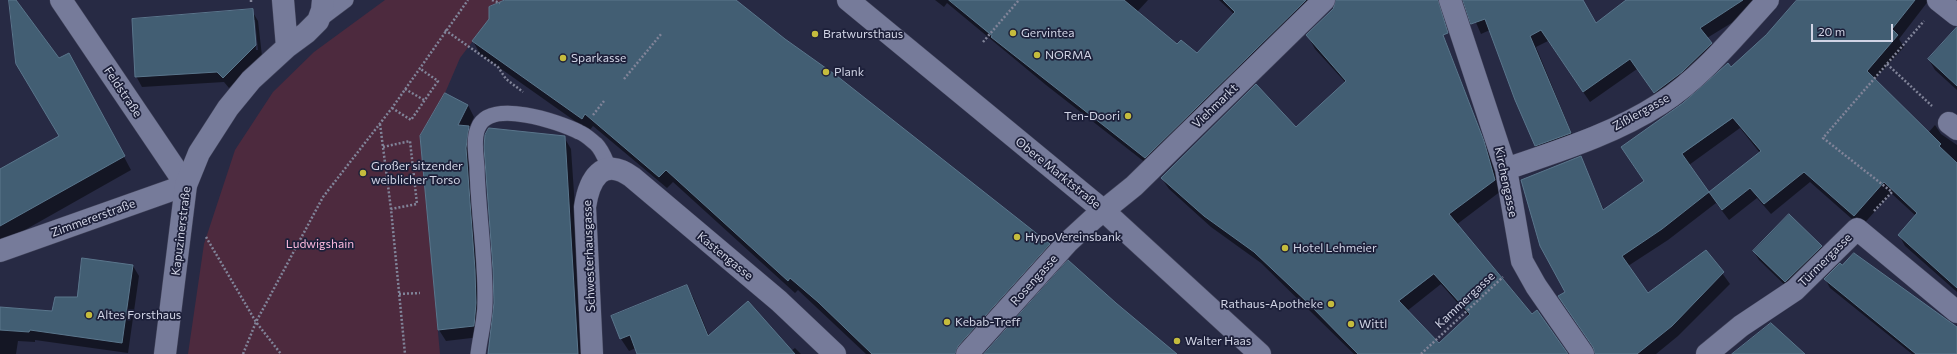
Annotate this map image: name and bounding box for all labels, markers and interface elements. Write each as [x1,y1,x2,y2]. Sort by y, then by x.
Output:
scale bar [1813,16,1895,42]
text: 20 m [1818,24,1845,38]
place label: Gervintea [1021,26,1074,40]
place label: Bratwursthaus [823,27,903,41]
marker: Gervintea [1008,28,1018,38]
marker: Bratwursthaus [810,29,820,39]
place label: NORMA [1045,48,1092,62]
marker: NORMA [1032,50,1042,60]
place label: Sparkasse [571,51,626,65]
marker: Sparkasse [558,53,568,63]
street label: Feldstraße [101,64,145,120]
place label: Plank [834,65,864,79]
marker: Plank [821,67,831,77]
street label: Viehmarkt [1189,81,1241,131]
street label: Zißlergasse [1610,91,1672,133]
place label: Ten-Doori [1064,109,1120,123]
marker: Ten-Doori [1123,111,1133,121]
street label: Obere Marktstraße [1013,134,1103,212]
street label: Kirchengasse [1492,145,1520,219]
place label: Großer sitzender weiblicher Torso [371,159,463,187]
marker: Großer sitzender weiblicher Torso [358,168,368,178]
street label: Kapuzinerstraße [168,186,194,276]
street label: Zimmererstraße [49,196,137,240]
street label: Schwesterhausgasse [580,200,598,312]
street label: Kastengasse [694,229,756,283]
place label: HypoVereinsbank [1025,230,1121,244]
street label: Türmergasse [1795,230,1855,290]
marker: HypoVereinsbank [1012,232,1022,242]
park label: Ludwigshain [286,237,354,251]
place label: Hotel Lehmeier [1293,241,1377,255]
marker: Hotel Lehmeier [1280,243,1290,253]
street label: Rosengasse [1007,252,1061,308]
street label: Kammergasse [1432,269,1498,331]
place label: Rathaus-Apotheke [1221,297,1323,311]
marker: Rathaus-Apotheke [1326,299,1336,309]
place label: Altes Forsthaus [97,308,181,322]
marker: Altes Forsthaus [84,310,94,320]
place label: Kebab-Treff [955,315,1021,329]
marker: Kebab-Treff [942,317,952,327]
place label: Wittl [1359,317,1387,331]
marker: Wittl [1346,319,1356,329]
place label: Walter Haas [1185,334,1251,348]
marker: Walter Haas [1172,336,1182,346]

